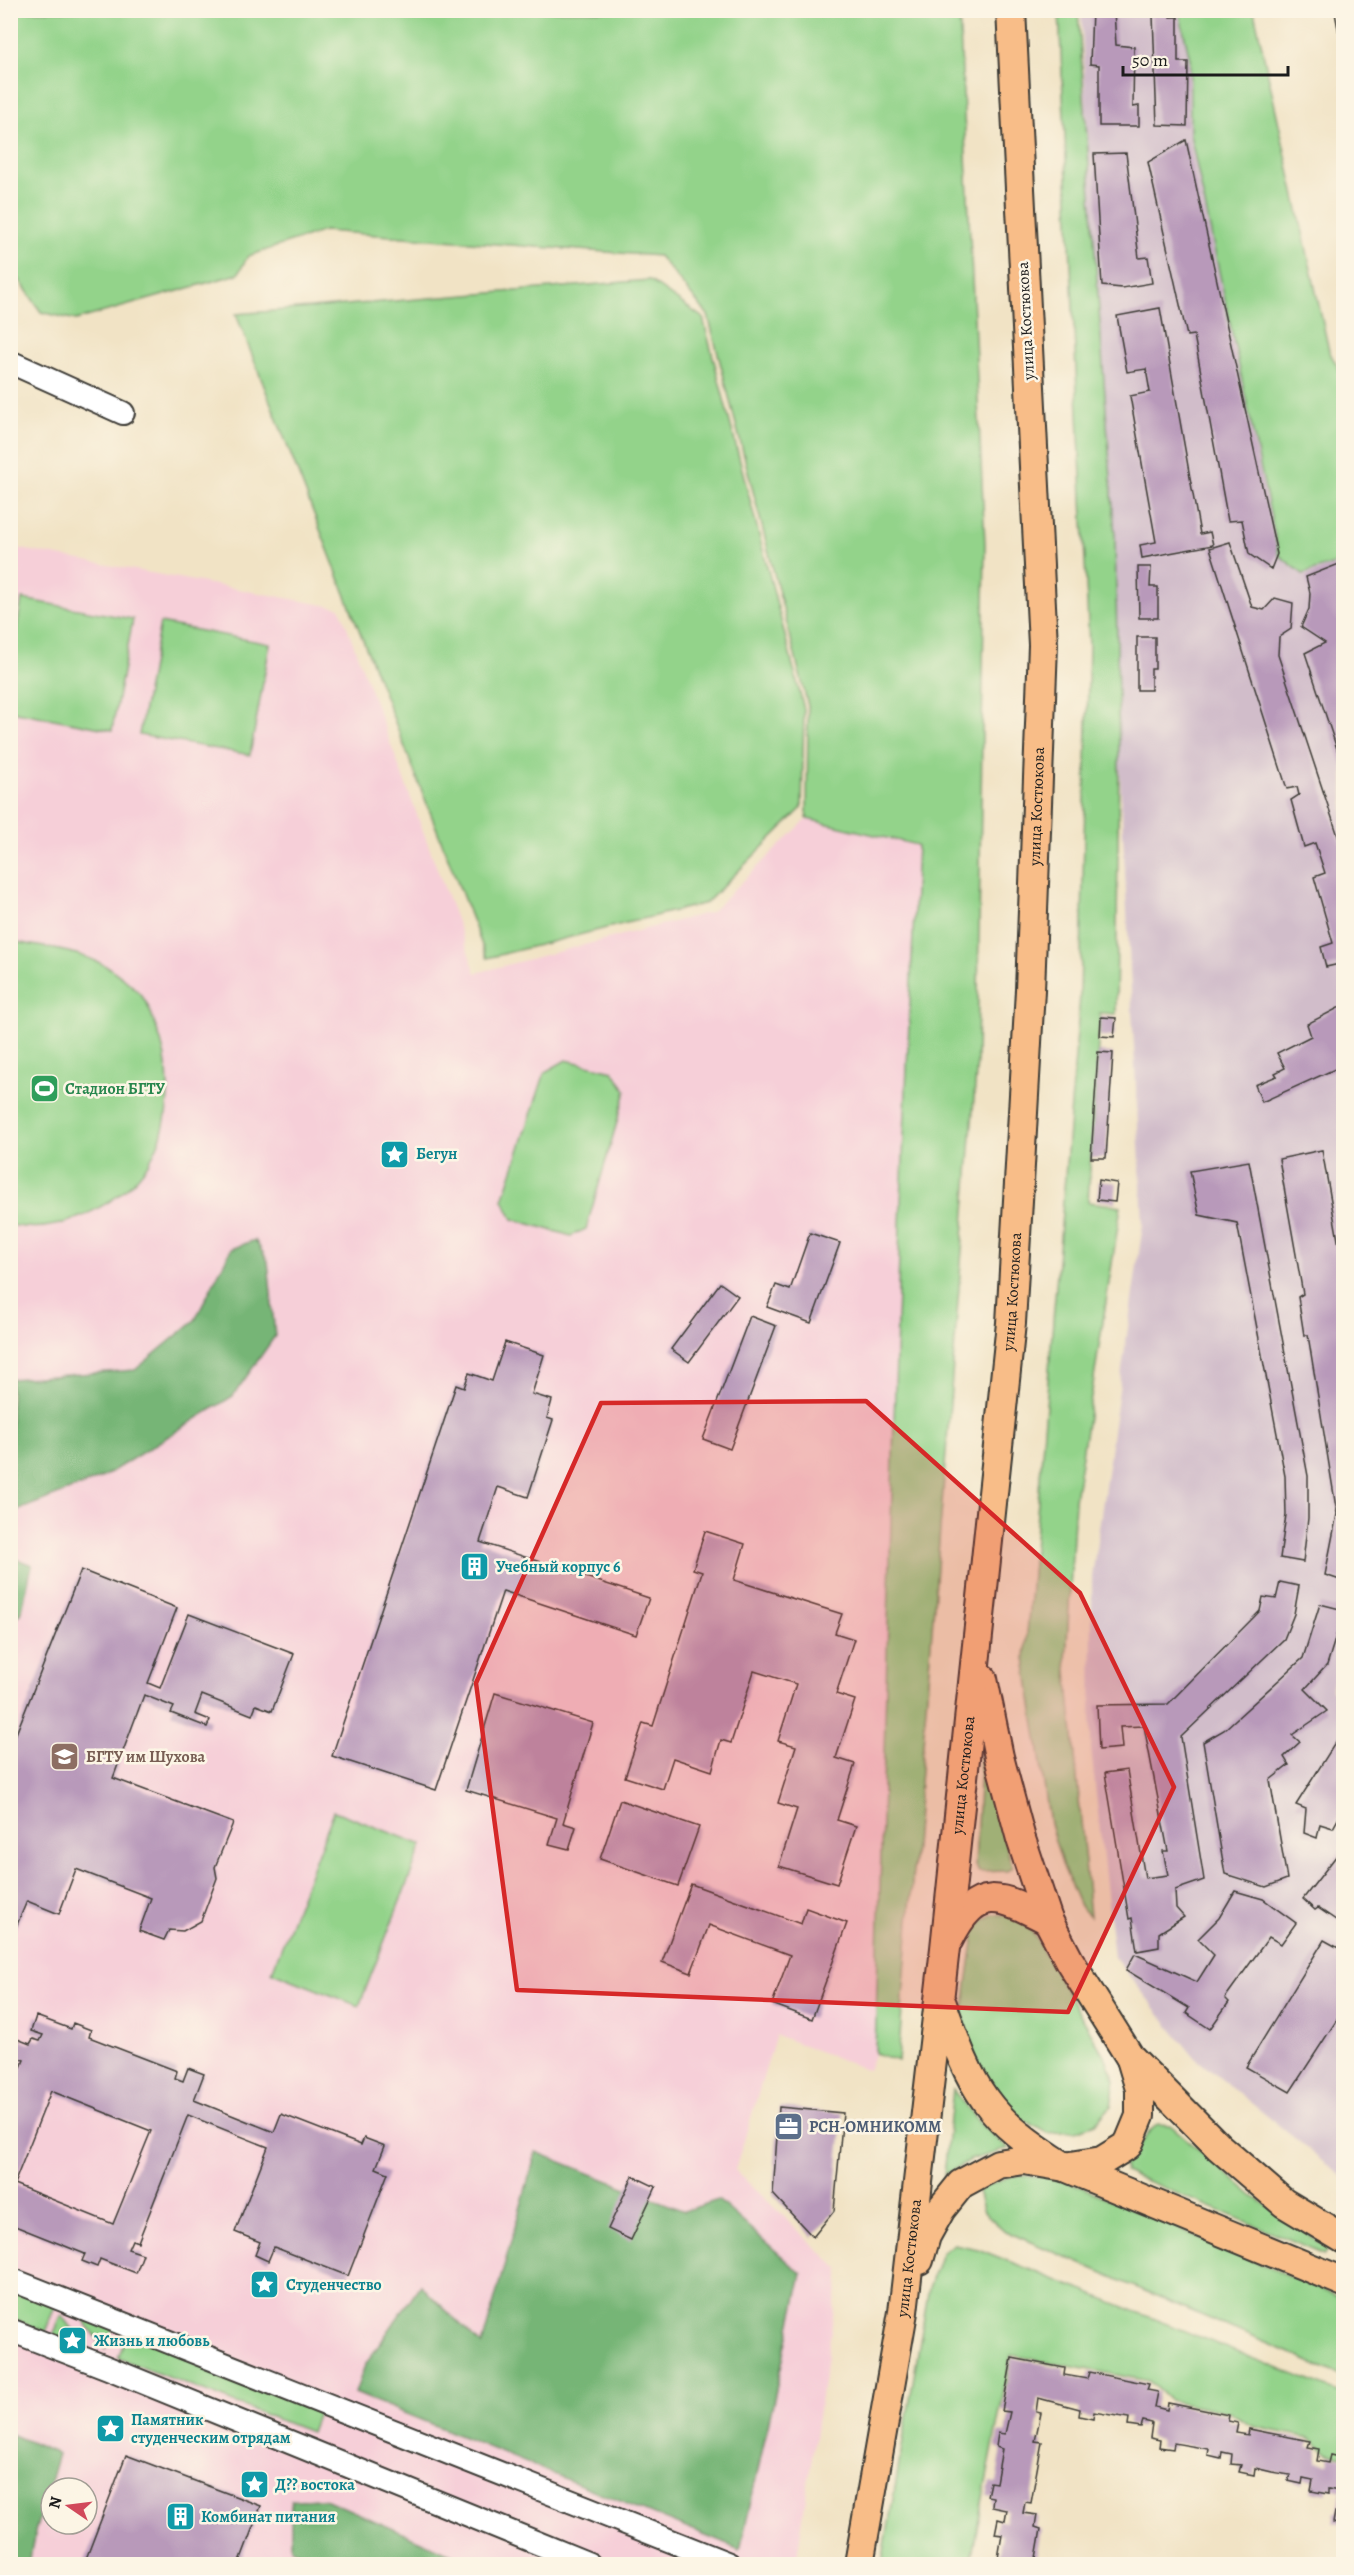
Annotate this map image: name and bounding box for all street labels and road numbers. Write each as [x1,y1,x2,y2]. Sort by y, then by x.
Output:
street label: улица Костюкова [1012,261,1040,382]
street label: улица Костюкова [1024,746,1050,867]
street label: улица Костюкова [997,1231,1027,1353]
street label: улица Костюкова [946,1714,980,1836]
street label: улица Костюкова [891,2197,927,2320]

